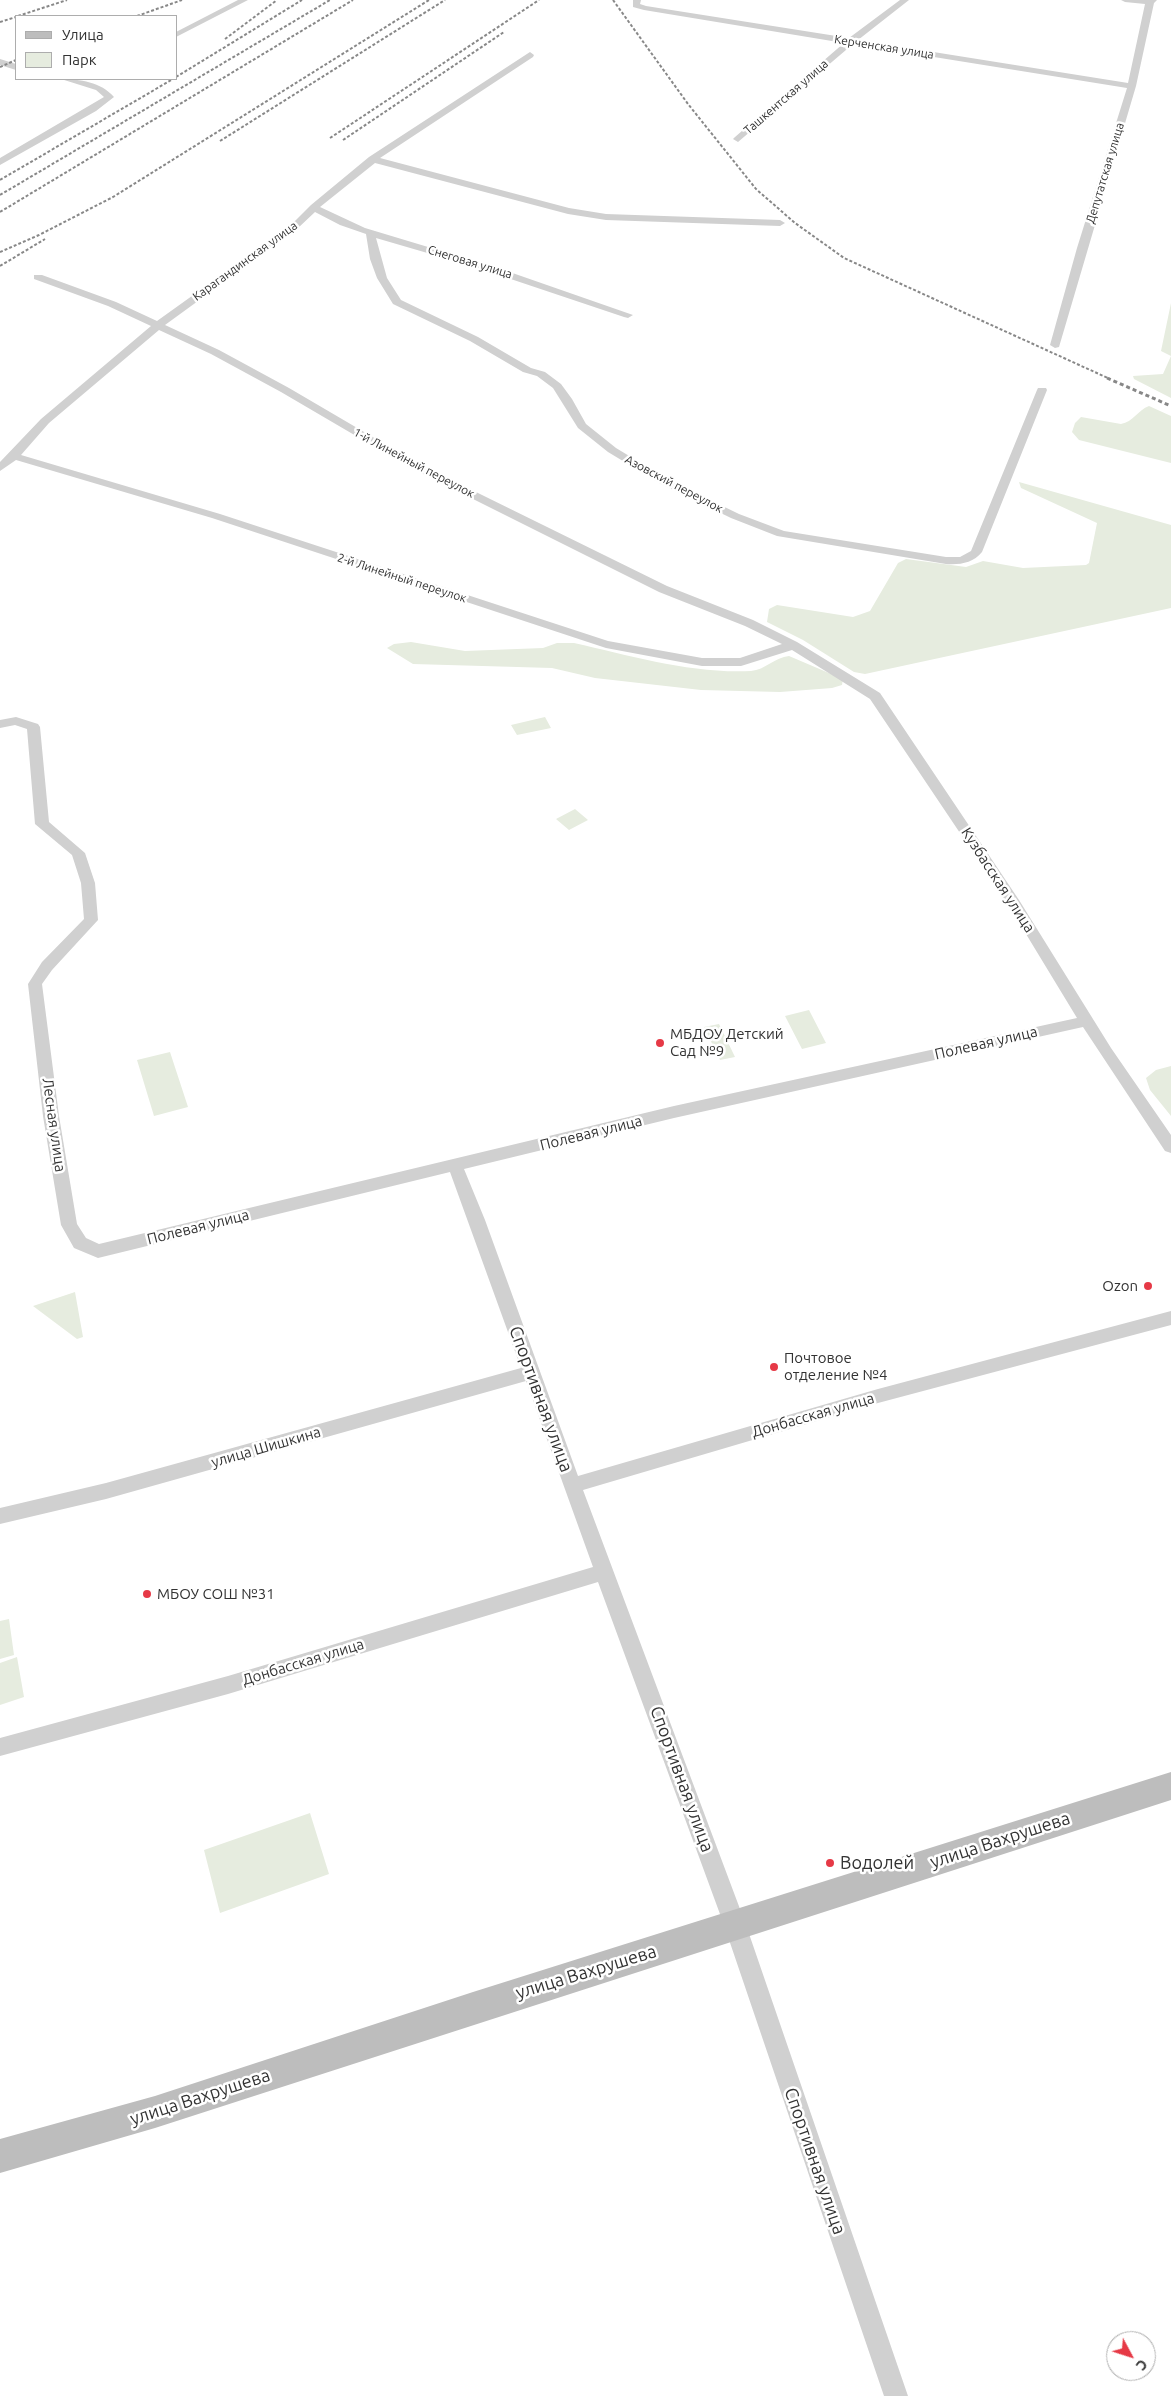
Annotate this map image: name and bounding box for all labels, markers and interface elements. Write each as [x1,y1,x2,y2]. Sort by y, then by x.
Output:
legend [15,15,178,80]
text: Улица [62,26,104,43]
street label: Керченская улица [833,32,935,62]
text: Парк [62,51,97,68]
street label: Ташкентская улица [741,56,831,138]
street label: Депутатская улица [1083,121,1127,225]
street label: Карагандинская улица [190,218,300,304]
street label: Снеговая улица [426,242,514,282]
street label: 1-й Линейный переулок [351,425,477,501]
street label: Азовский переулок [623,452,725,516]
street label: 2-й Линейный переулок [336,550,468,606]
street label: Кузбасская улица [957,824,1039,936]
street label: Полевая улица [933,1022,1039,1064]
place label: МБДОУ Детский Сад №9 [670,1025,784,1060]
marker: МБДОУ Детский Сад №9 [654,1037,666,1049]
street label: Лесная улица [39,1077,69,1173]
street label: Полевая улица [538,1112,644,1154]
street label: Полевая улица [145,1206,251,1248]
place label: Ozon [1102,1277,1138,1295]
marker: Ozon [1142,1280,1154,1292]
street label: Спортивная улица [505,1323,577,1475]
place label: Почтовое отделение №4 [784,1349,887,1384]
marker: Почтовое отделение №4 [768,1361,780,1373]
street label: Донбасская улица [750,1389,876,1441]
street label: улица Шишкина [209,1423,323,1471]
place label: МБОУ СОШ №31 [157,1585,275,1603]
marker: МБОУ СОШ №31 [141,1588,153,1600]
street label: Донбасская улица [240,1635,366,1689]
street label: Спортивная улица [646,1703,718,1855]
street label: улица Вахрушева [927,1807,1073,1873]
place label: Водолей [840,1852,914,1874]
marker: Водолей [824,1857,836,1869]
street label: улица Вахрушева [513,1940,659,2004]
street label: улица Вахрушева [127,2064,273,2130]
street label: Спортивная улица [780,2085,850,2237]
north arrow [1106,2331,1156,2381]
text: С [1133,2356,1151,2374]

